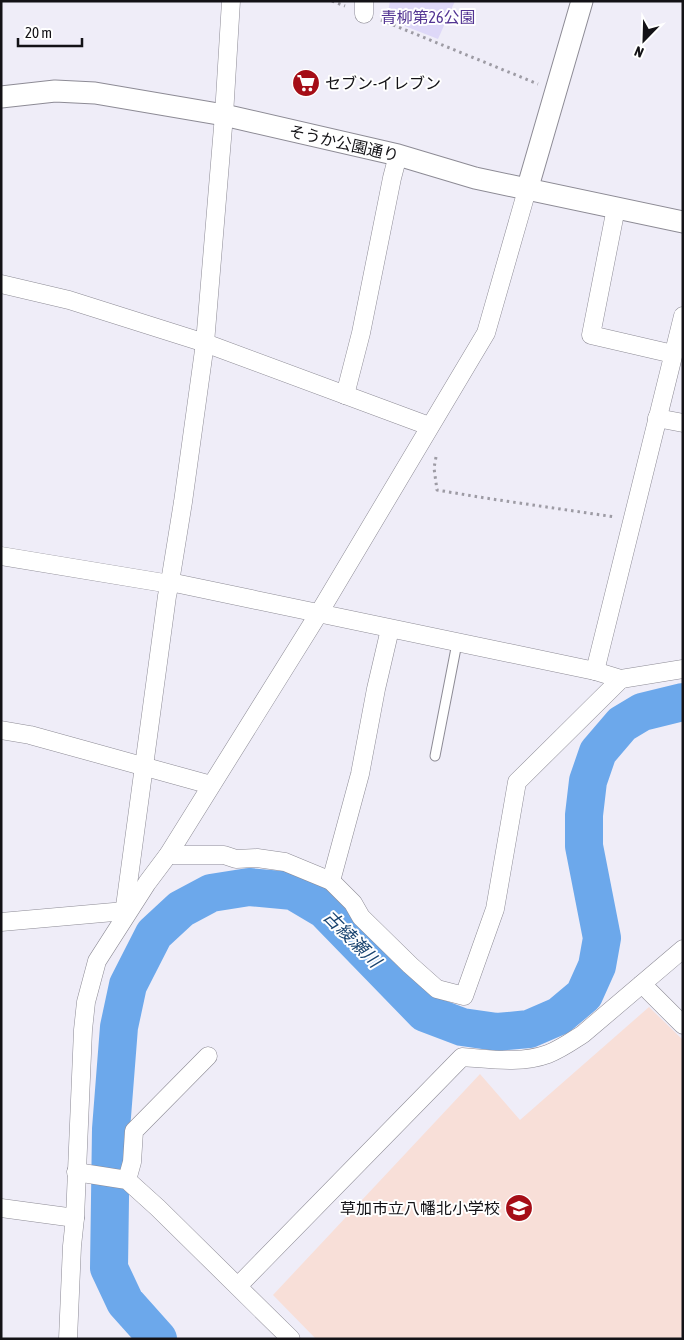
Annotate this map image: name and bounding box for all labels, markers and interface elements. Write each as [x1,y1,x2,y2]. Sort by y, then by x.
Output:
park label: 青柳第26公園 [380,8,476,26]
scale bar [18,15,81,47]
north arrow [619,15,669,65]
text: 20 m [25,24,52,41]
text: N [632,43,646,61]
supermarket icon: セブン-イレブン [291,68,321,98]
place label: セブン-イレブン [325,74,441,92]
street label: そうか公園通り [287,122,401,164]
water label: 古綾瀬川 [319,906,387,973]
school or university icon: 草加市立八幡北小学校 [504,1193,534,1223]
place label: 草加市立八幡北小学校 [340,1199,500,1217]

